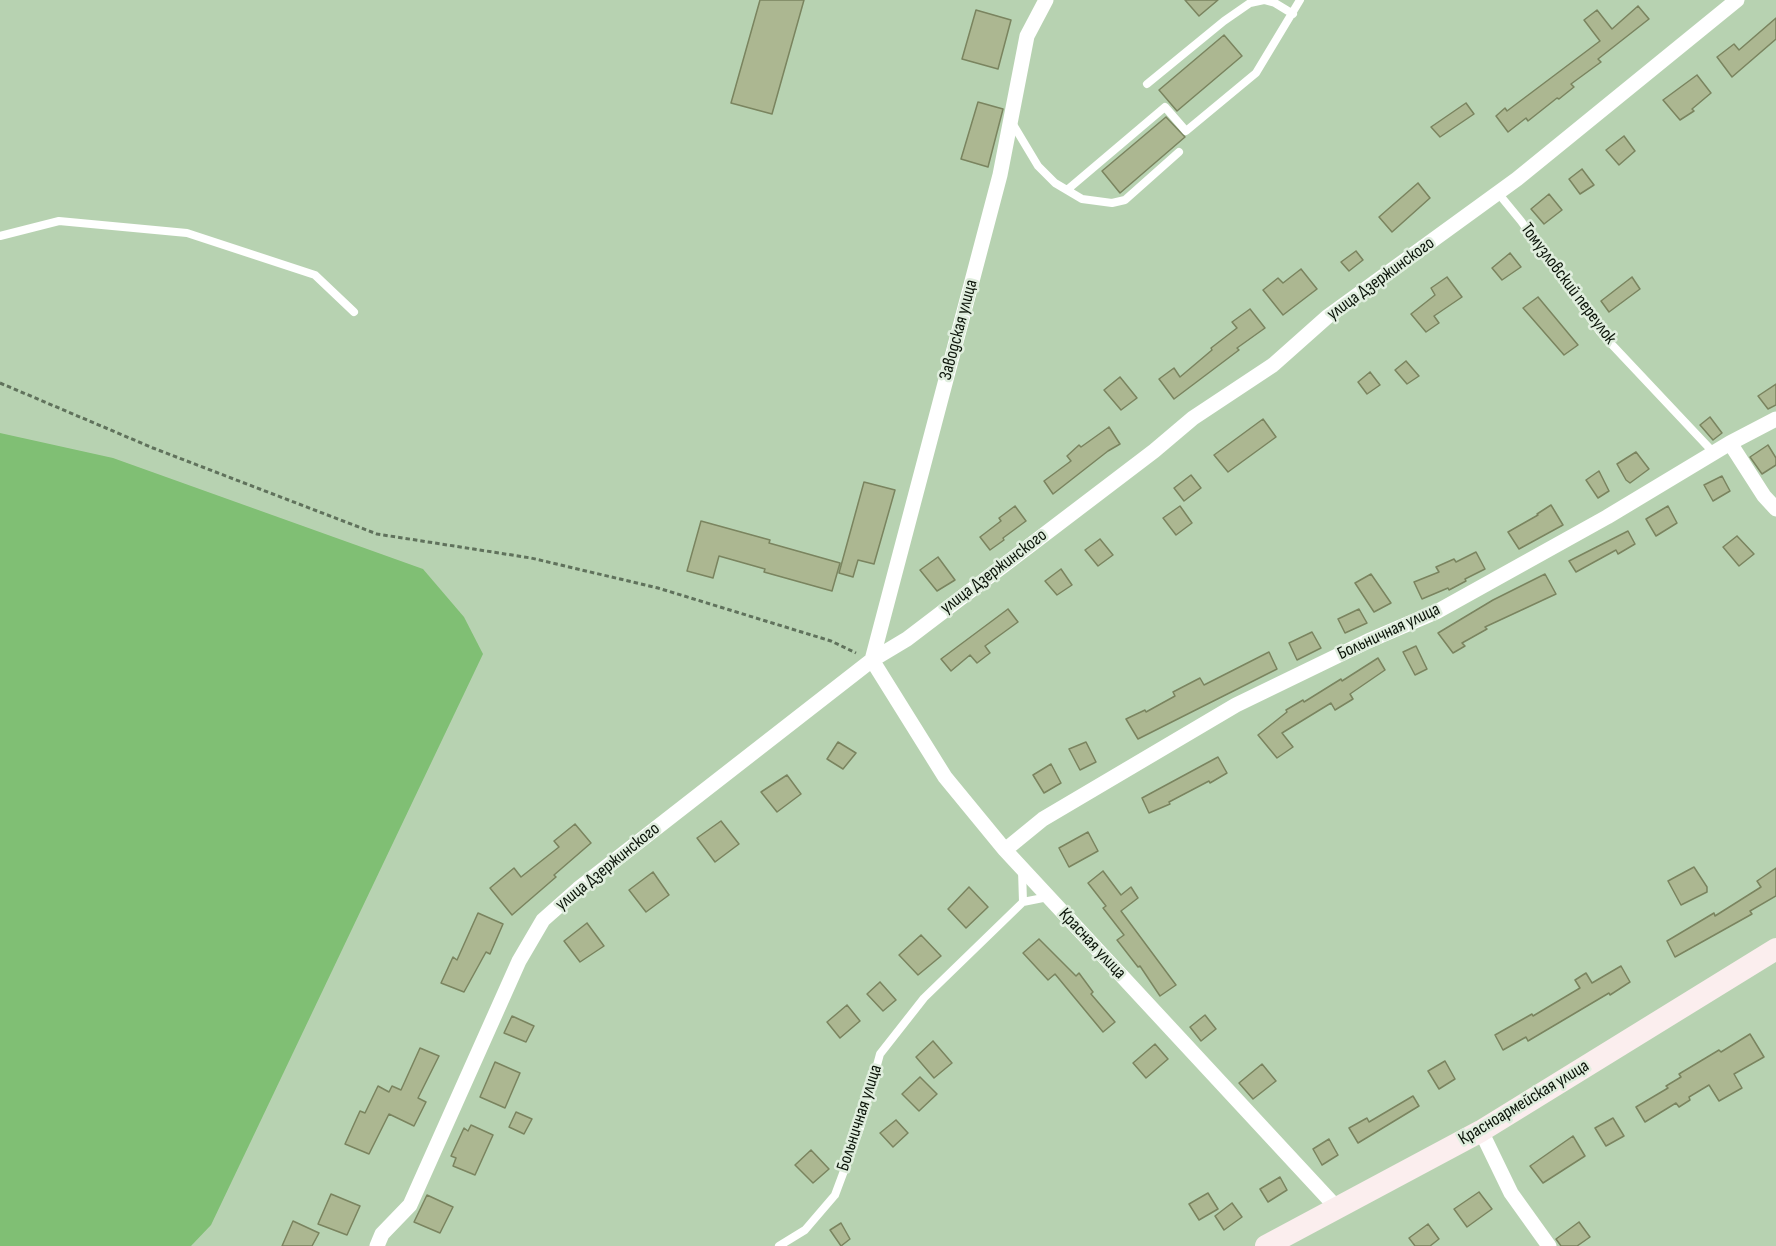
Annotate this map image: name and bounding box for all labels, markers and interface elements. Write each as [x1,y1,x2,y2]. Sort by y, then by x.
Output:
street label: Томузловский переулок [1515,219,1621,349]
street label: улица Дзержинского [1323,233,1439,325]
street label: Заводская улица [935,277,983,383]
street label: улица Дзержинского [936,525,1052,619]
street label: Больничная улица [1334,599,1444,665]
street label: улица Дзержинского [551,818,665,916]
street label: Красная улица [1054,904,1130,984]
street label: Красноармейская улица [1455,1056,1593,1150]
street label: Больничная улица [833,1062,887,1174]

